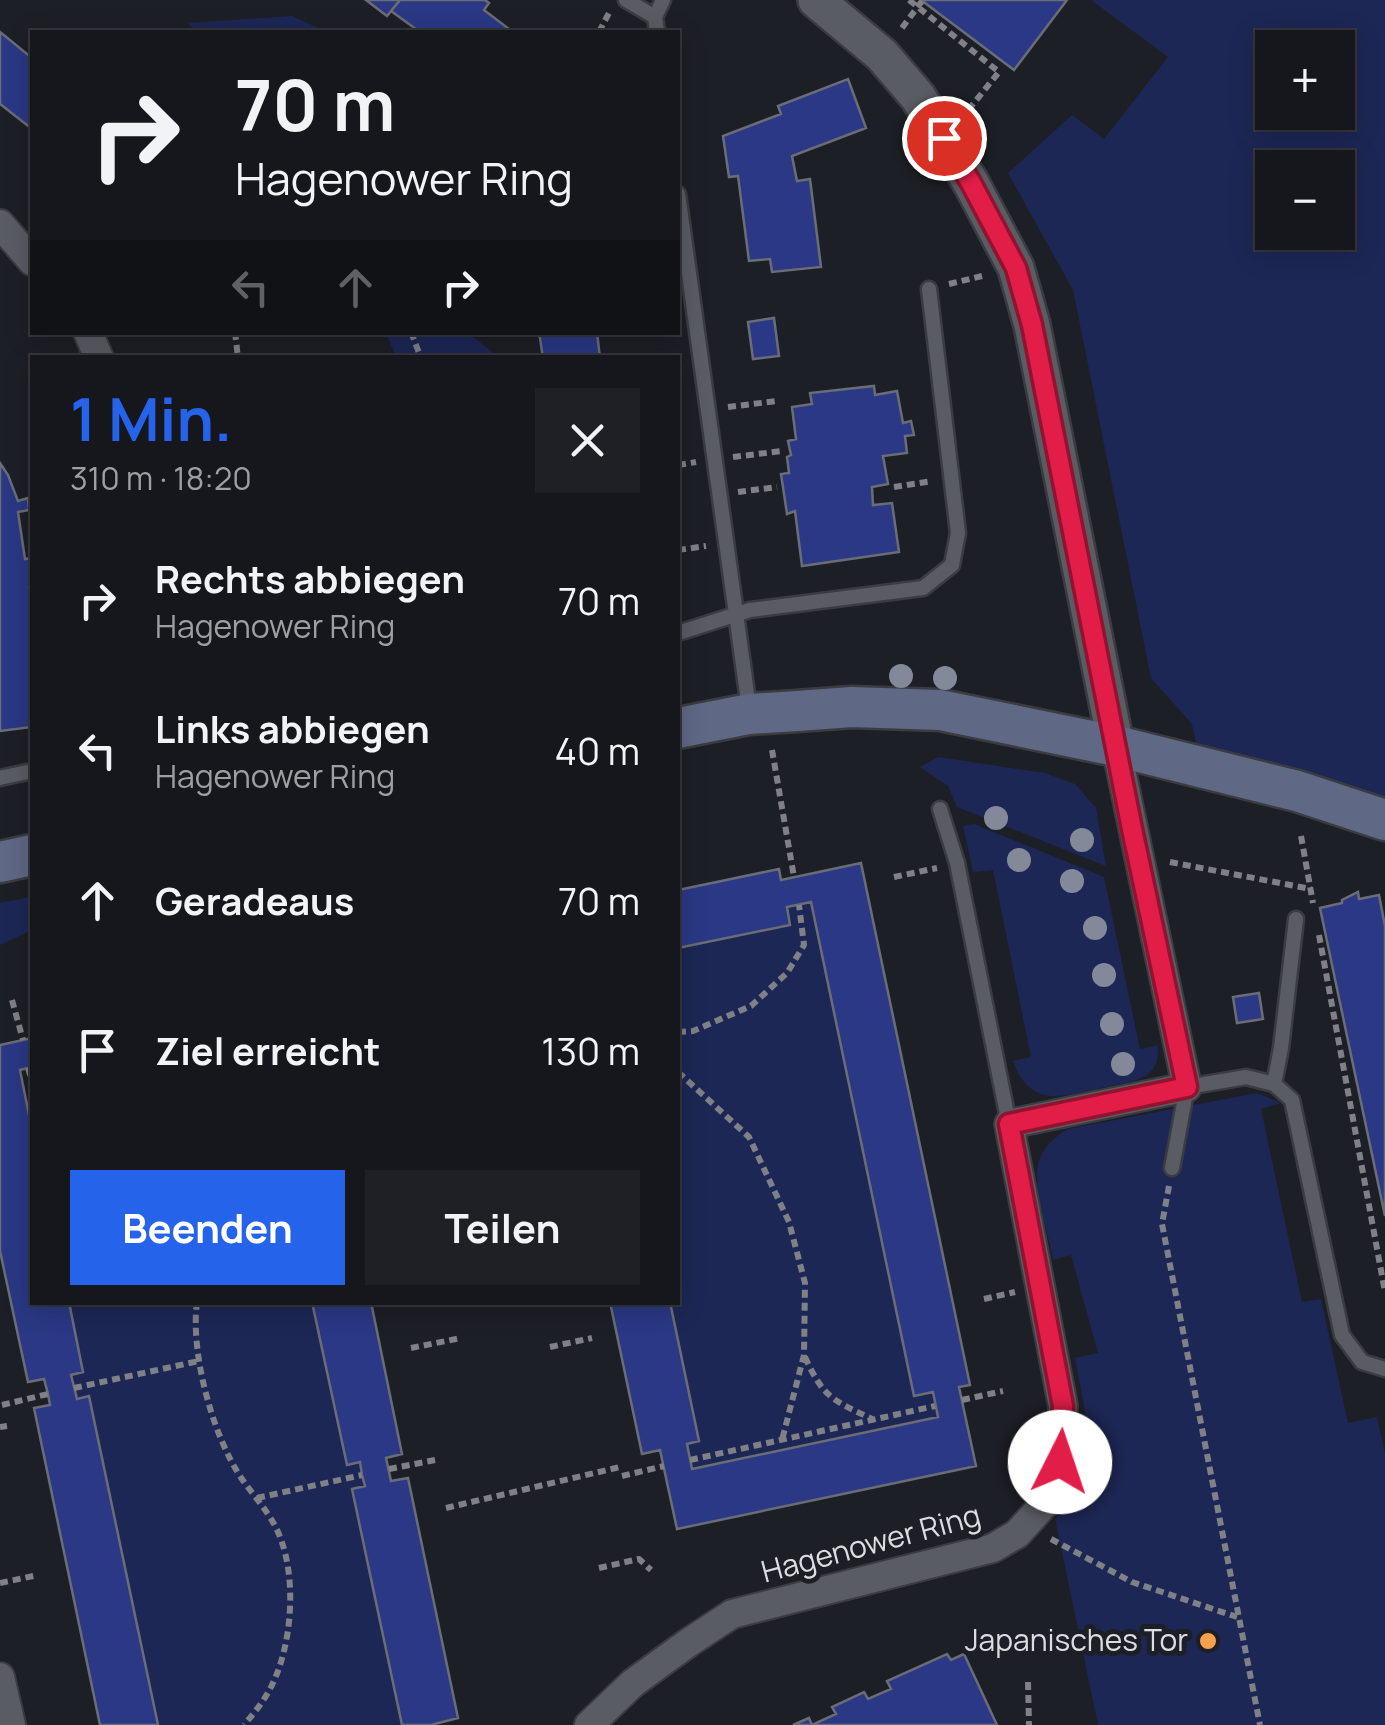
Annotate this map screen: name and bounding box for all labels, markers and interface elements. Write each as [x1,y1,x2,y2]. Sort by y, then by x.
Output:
map controls [1255,30,1355,250]
button: + [1255,30,1355,130]
text: 70 m [235,56,395,152]
icon: right [70,70,200,200]
pin [902,96,987,181]
icon: arrive [917,111,972,166]
text: Hagenower Ring [235,147,573,209]
button: − [1255,150,1355,250]
icon: left [223,260,278,315]
icon: ahead [328,260,383,315]
icon: right [433,260,488,315]
text: 1 Min. [70,377,232,459]
button: close [535,388,640,493]
text: 310 m · 18:20 [70,456,252,500]
text: Rechts abbiegen [155,552,465,604]
icon: right [70,573,125,628]
text: 70 m [558,574,640,626]
text: Hagenower Ring [155,604,395,648]
text: Links abbiegen [155,702,430,754]
icon: left [70,723,125,778]
text: 40 m [555,724,640,776]
text: Hagenower Ring [155,754,395,798]
icon: ahead [70,873,125,928]
text: Geradeaus [155,874,354,926]
text: 70 m [558,874,640,926]
icon: arrive [70,1023,125,1078]
text: Ziel erreicht [155,1024,380,1076]
text: 130 m [541,1024,640,1076]
button: Beenden [70,1170,345,1285]
button: Teilen [365,1170,640,1285]
position arrow [1008,1410,1112,1514]
street label: Hagenower Ring [757,1494,985,1591]
place label: Japanisches Tor [965,1619,1188,1660]
marker: Japanisches Tor [1197,1630,1219,1652]

